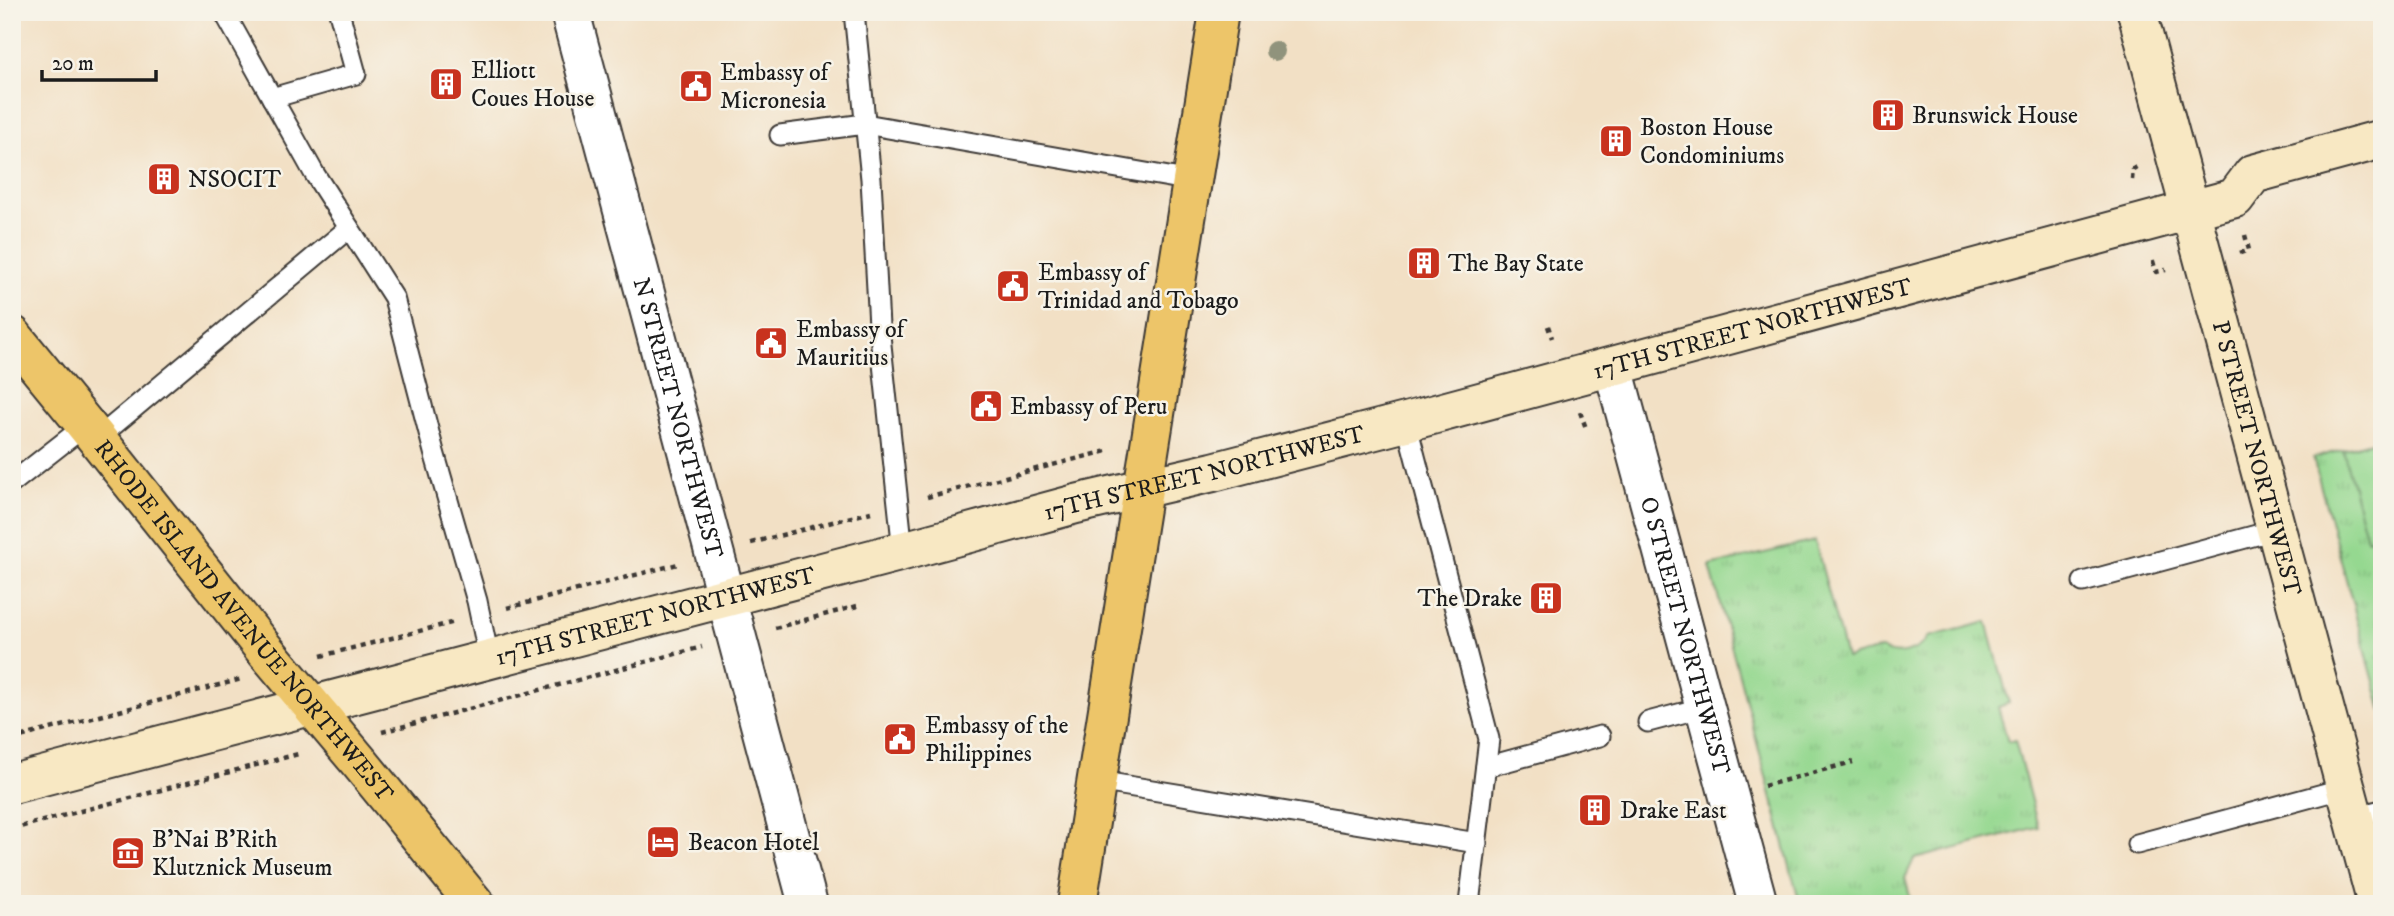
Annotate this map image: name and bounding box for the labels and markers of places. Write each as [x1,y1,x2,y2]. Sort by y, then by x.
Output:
place label: Elliott Coues House [471,56,594,114]
place label: Embassy of Micronesia [720,58,832,116]
building icon: Elliott Coues House [427,65,465,103]
public building icon: Embassy of Micronesia [677,67,715,105]
building icon: Brunswick House [1869,96,1907,134]
place label: Brunswick House [1912,101,2078,131]
place label: Boston House Condominiums [1640,113,1784,171]
building icon: Boston House Condominiums [1597,122,1635,160]
building icon: NSOCIT [145,160,183,198]
place label: NSOCIT [188,165,281,195]
building icon: The Bay State [1405,244,1443,282]
place label: The Bay State [1448,249,1584,279]
place label: Embassy of Trinidad and Tobago [1038,258,1239,316]
public building icon: Embassy of Trinidad and Tobago [994,267,1032,305]
place label: Embassy of Mauritius [796,315,908,373]
public building icon: Embassy of Mauritius [752,324,790,362]
public building icon: Embassy of Peru [967,387,1005,425]
place label: Embassy of Peru [1010,392,1167,422]
building icon: The Drake [1527,579,1565,617]
place label: The Drake [1418,584,1522,614]
place label: Embassy of the Philippines [925,711,1069,769]
public building icon: Embassy of the Philippines [881,720,919,758]
building icon: Drake East [1576,791,1614,829]
place label: Drake East [1620,796,1727,826]
hotel icon: Beacon Hotel [644,823,682,861]
place label: B'Nai B'Rith Klutznick Museum [152,825,333,883]
place label: Beacon Hotel [688,828,820,858]
museum icon: B'Nai B'Rith Klutznick Museum [109,834,147,872]

